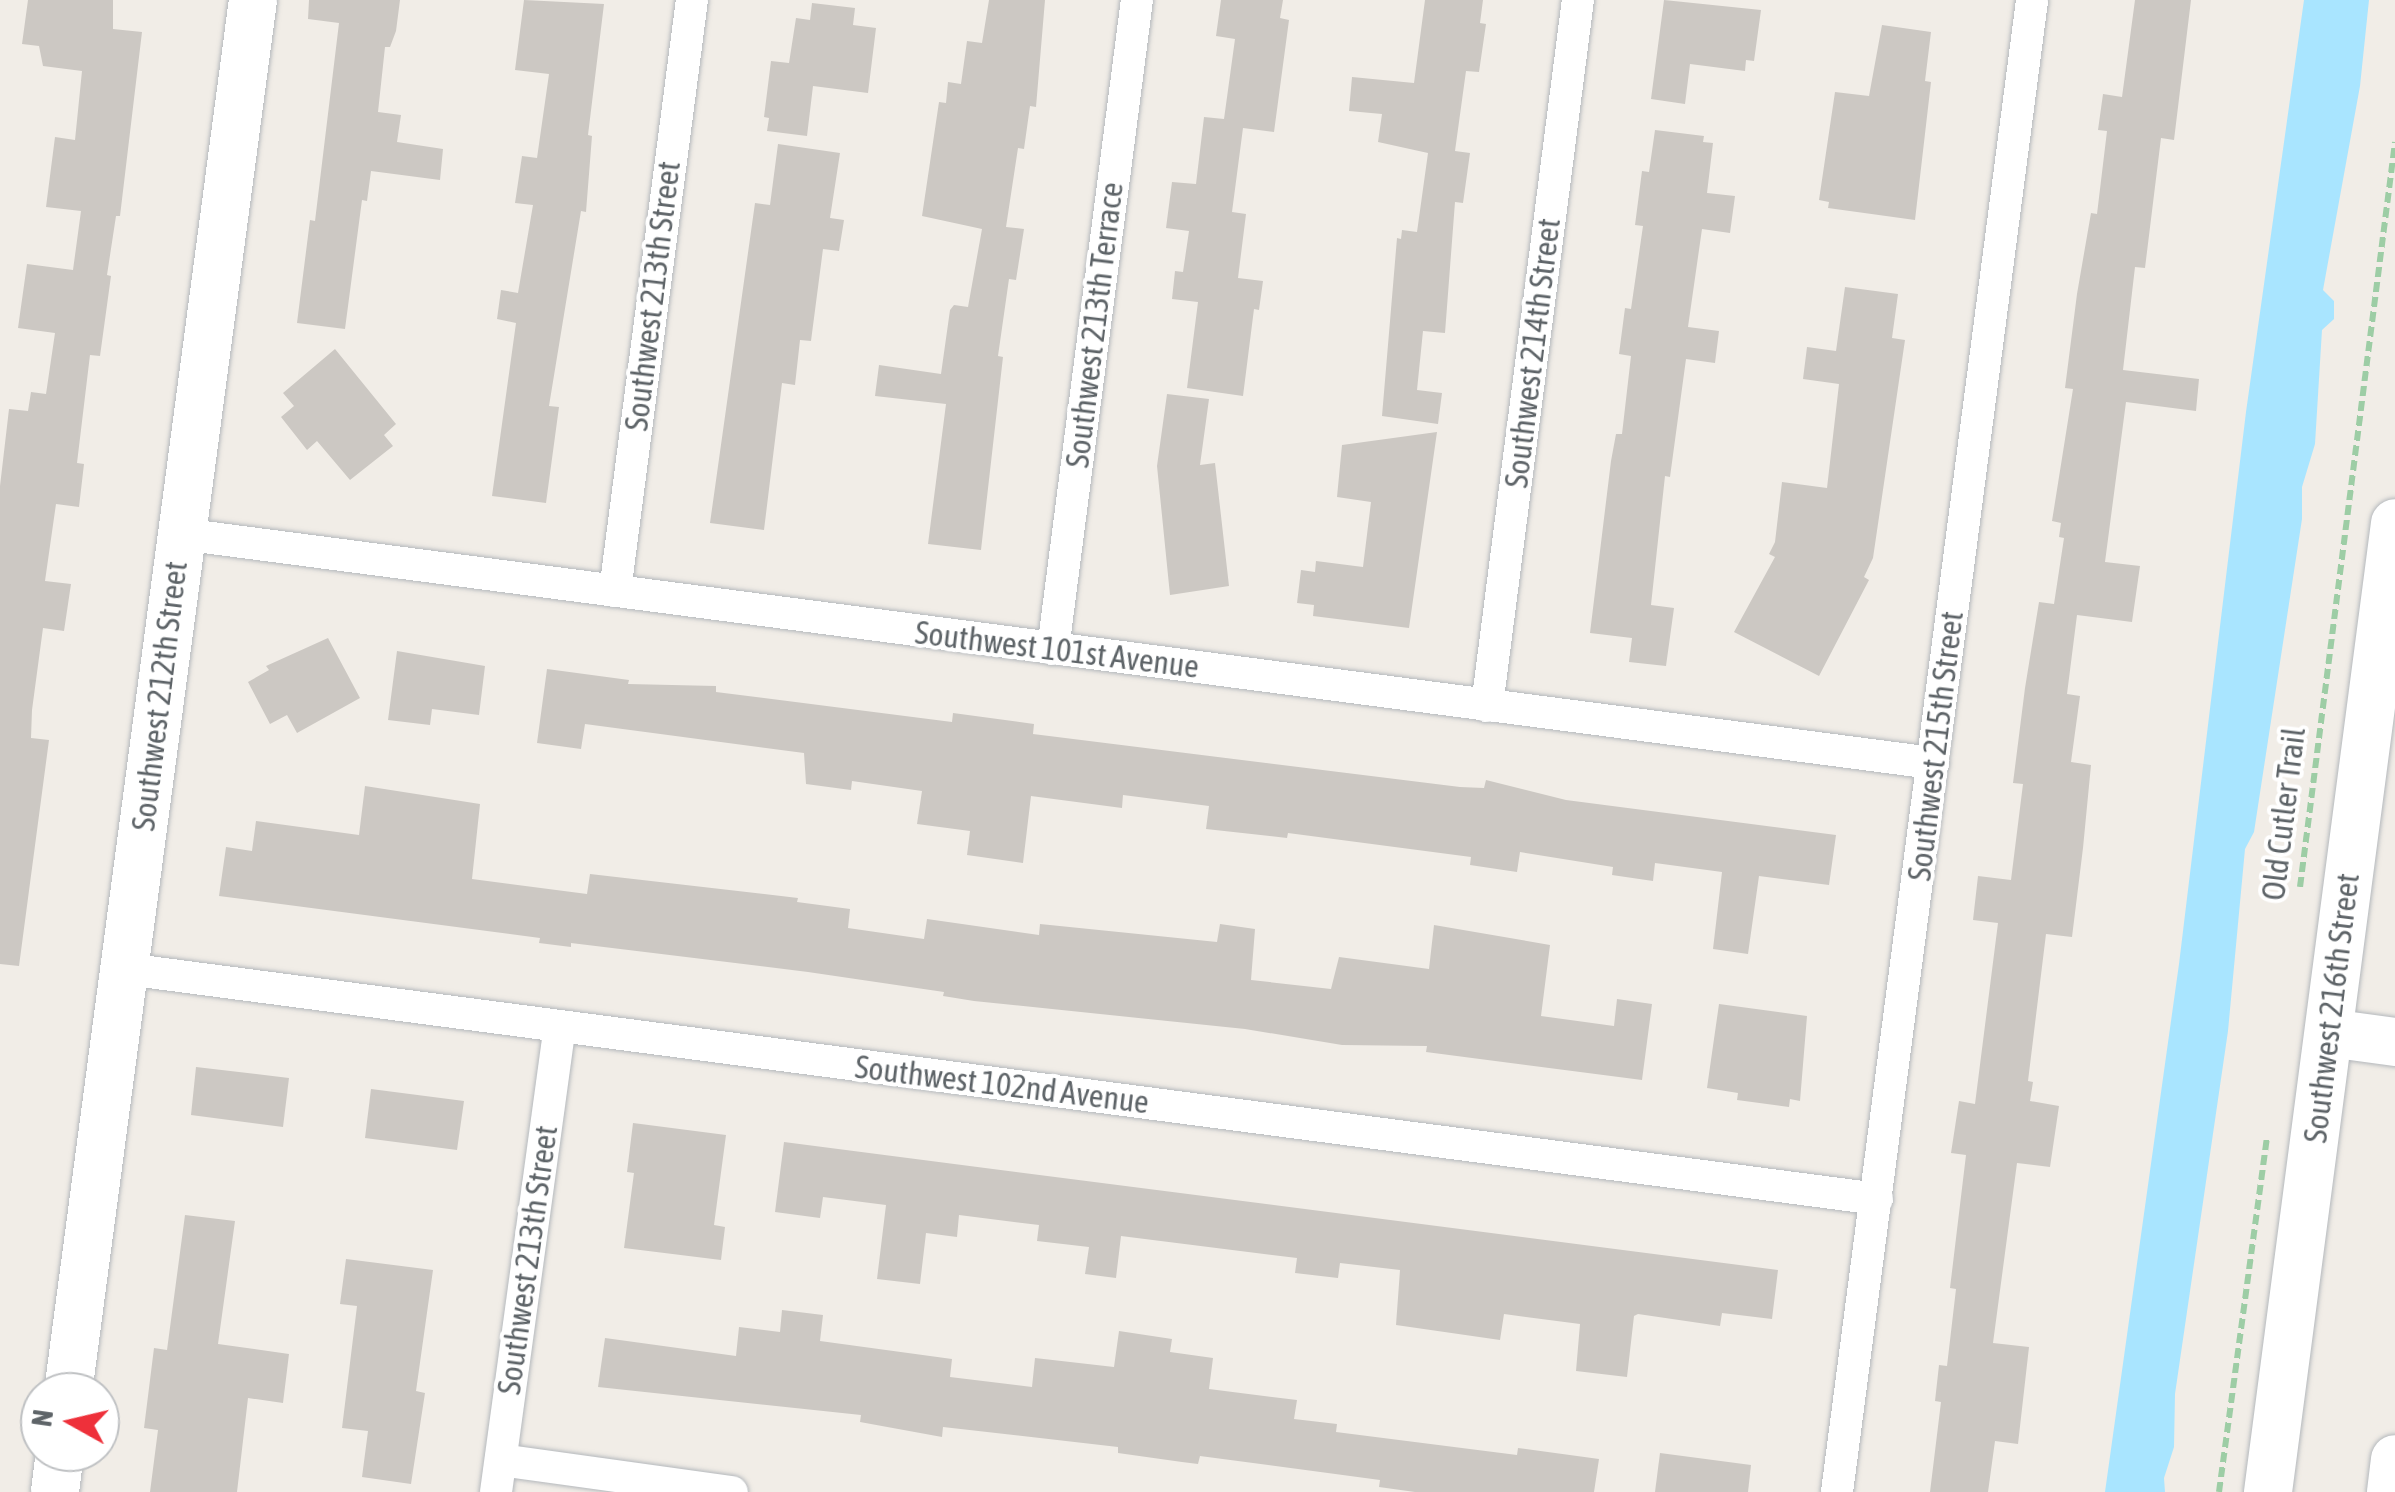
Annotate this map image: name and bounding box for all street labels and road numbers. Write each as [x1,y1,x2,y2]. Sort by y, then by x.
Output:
street label: Southwest 213th Street [617,159,689,433]
street label: Southwest 213th Terrace [1058,180,1132,470]
street label: Southwest 214th Street [1497,216,1569,490]
street label: Southwest 212th Street [124,559,196,833]
street label: Southwest 215th Street [1900,609,1972,883]
street label: Southwest 101st Avenue [913,614,1201,686]
street label: Old Cutler Trail [2254,725,2314,903]
street label: Southwest 216th Street [2296,871,2368,1145]
street label: Southwest 102nd Avenue [853,1048,1151,1122]
street label: Southwest 213th Street [490,1123,566,1397]

